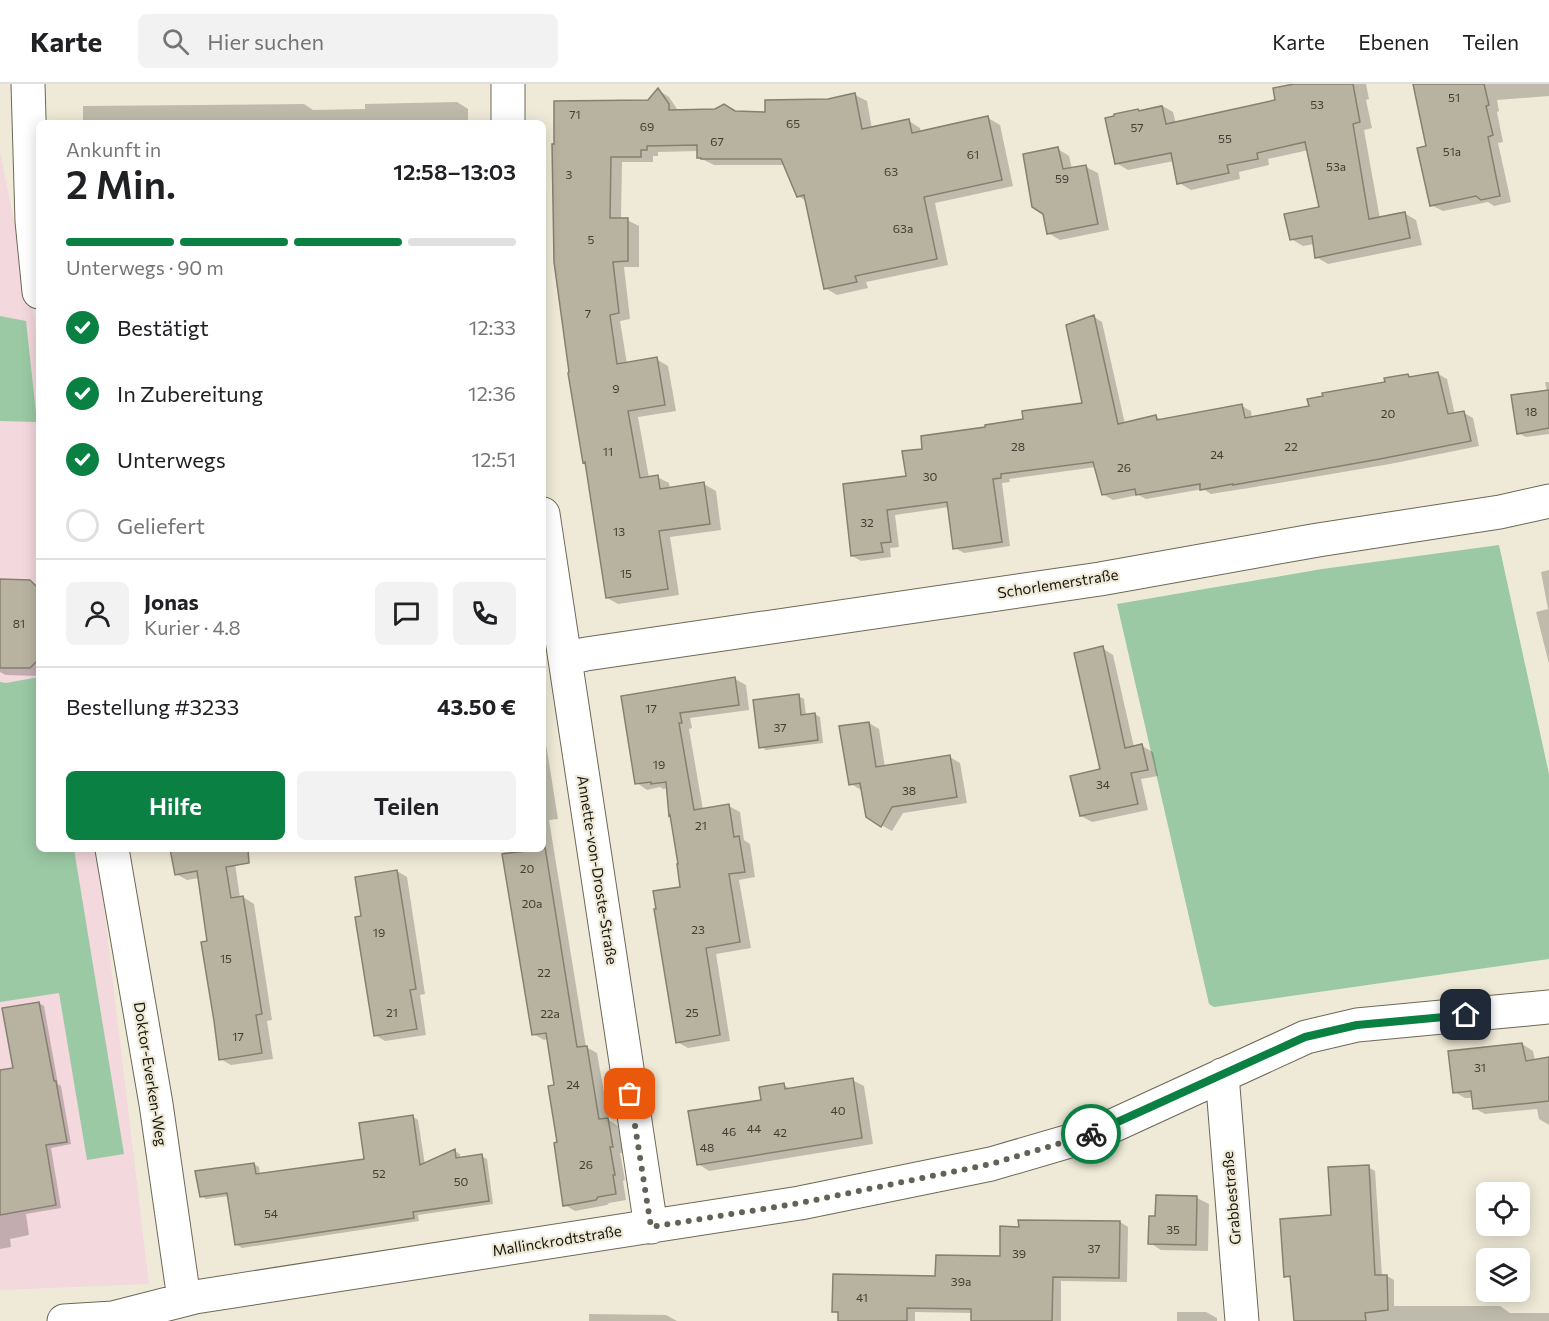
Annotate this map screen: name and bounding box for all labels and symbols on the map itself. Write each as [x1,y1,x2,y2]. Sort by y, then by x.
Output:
house number: 51 [1448,90,1460,104]
house number: 53 [1310,97,1324,111]
house number: 71 [569,107,581,121]
house number: 65 [786,116,800,130]
house number: 69 [640,119,654,133]
house number: 57 [1130,120,1144,134]
house number: 55 [1218,131,1232,145]
house number: 67 [710,134,724,148]
house number: 51a [1443,144,1461,158]
house number: 61 [967,147,979,161]
house number: 53a [1326,159,1346,173]
house number: 63 [884,164,898,178]
house number: 3 [566,167,573,181]
house number: 59 [1055,171,1069,185]
house number: 63a [893,221,913,235]
house number: 5 [588,232,595,246]
house number: 7 [585,306,591,320]
house number: 9 [612,381,620,395]
house number: 18 [1525,404,1537,418]
house number: 20 [1381,406,1395,420]
house number: 28 [1011,439,1025,453]
house number: 22 [1284,439,1298,453]
house number: 11 [603,444,613,458]
house number: 24 [1210,447,1224,461]
house number: 26 [1117,460,1131,474]
house number: 30 [923,469,938,483]
house number: 32 [860,515,874,529]
house number: 13 [613,524,625,538]
street label: Schorlemerstraße [996,565,1120,601]
house number: 15 [620,566,632,580]
house number: 81 [13,616,25,630]
house number: 17 [645,701,657,715]
house number: 37 [773,720,787,734]
house number: 19 [653,757,665,771]
street label: Annette-von-Droste-Straße [574,774,622,966]
house number: 34 [1096,777,1110,791]
house number: 38 [902,783,916,797]
house number: 21 [695,818,707,832]
house number: 20 [520,861,534,875]
house number: 20a [522,896,542,910]
house number: 23 [691,922,705,936]
house number: 19 [373,925,385,939]
house number: 15 [220,951,232,965]
house number: 22 [537,965,551,979]
pin [1440,989,1491,1040]
street label: Doktor-Everken-Weg [131,1001,171,1147]
house number: 21 [386,1005,398,1019]
house number: 25 [685,1005,699,1019]
house number: 22a [540,1006,560,1020]
house number: 17 [232,1029,244,1043]
house number: 31 [1474,1060,1486,1074]
pin [604,1068,655,1119]
house number: 24 [566,1077,580,1091]
house number: 40 [830,1103,846,1117]
courier [1061,1104,1121,1164]
house number: 44 [747,1121,761,1135]
house number: 46 [722,1124,736,1138]
house number: 42 [773,1125,787,1139]
house number: 48 [700,1140,714,1154]
street label: Grabbestraße [1218,1150,1244,1246]
house number: 26 [579,1157,593,1171]
house number: 52 [372,1166,386,1180]
house number: 50 [454,1174,469,1188]
house number: 54 [264,1206,278,1220]
street label: Mallinckrodtstraße [491,1221,623,1259]
house number: 35 [1166,1222,1180,1236]
house number: 37 [1087,1241,1101,1255]
house number: 39 [1012,1246,1026,1260]
house number: 39a [951,1274,971,1288]
house number: 41 [856,1290,868,1304]

